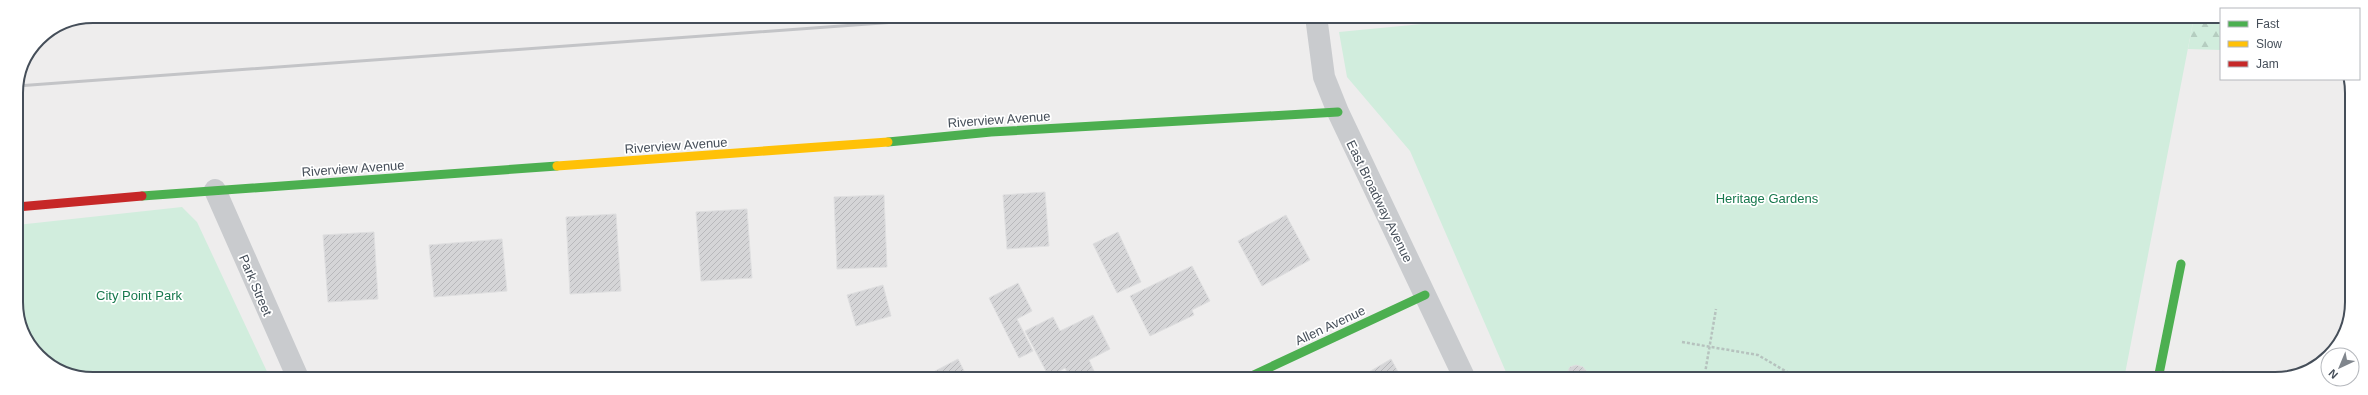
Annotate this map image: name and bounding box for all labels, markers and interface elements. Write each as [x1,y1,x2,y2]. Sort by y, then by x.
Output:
legend [2220,8,2360,80]
text: Fast [2256,17,2280,31]
text: Slow [2256,37,2282,51]
text: Jam [2256,57,2279,71]
street label: Riverview Avenue [947,108,1051,131]
street label: Riverview Avenue [624,134,728,157]
street label: East Broadway Avenue [1343,138,1416,265]
street label: Riverview Avenue [301,157,405,180]
park label: Heritage Gardens [1716,191,1819,206]
street label: Park Street [236,252,275,318]
park label: City Point Park [96,288,182,303]
street label: Allen Avenue [1293,303,1368,348]
north arrow [2320,347,2360,387]
text: N [2326,367,2340,381]

